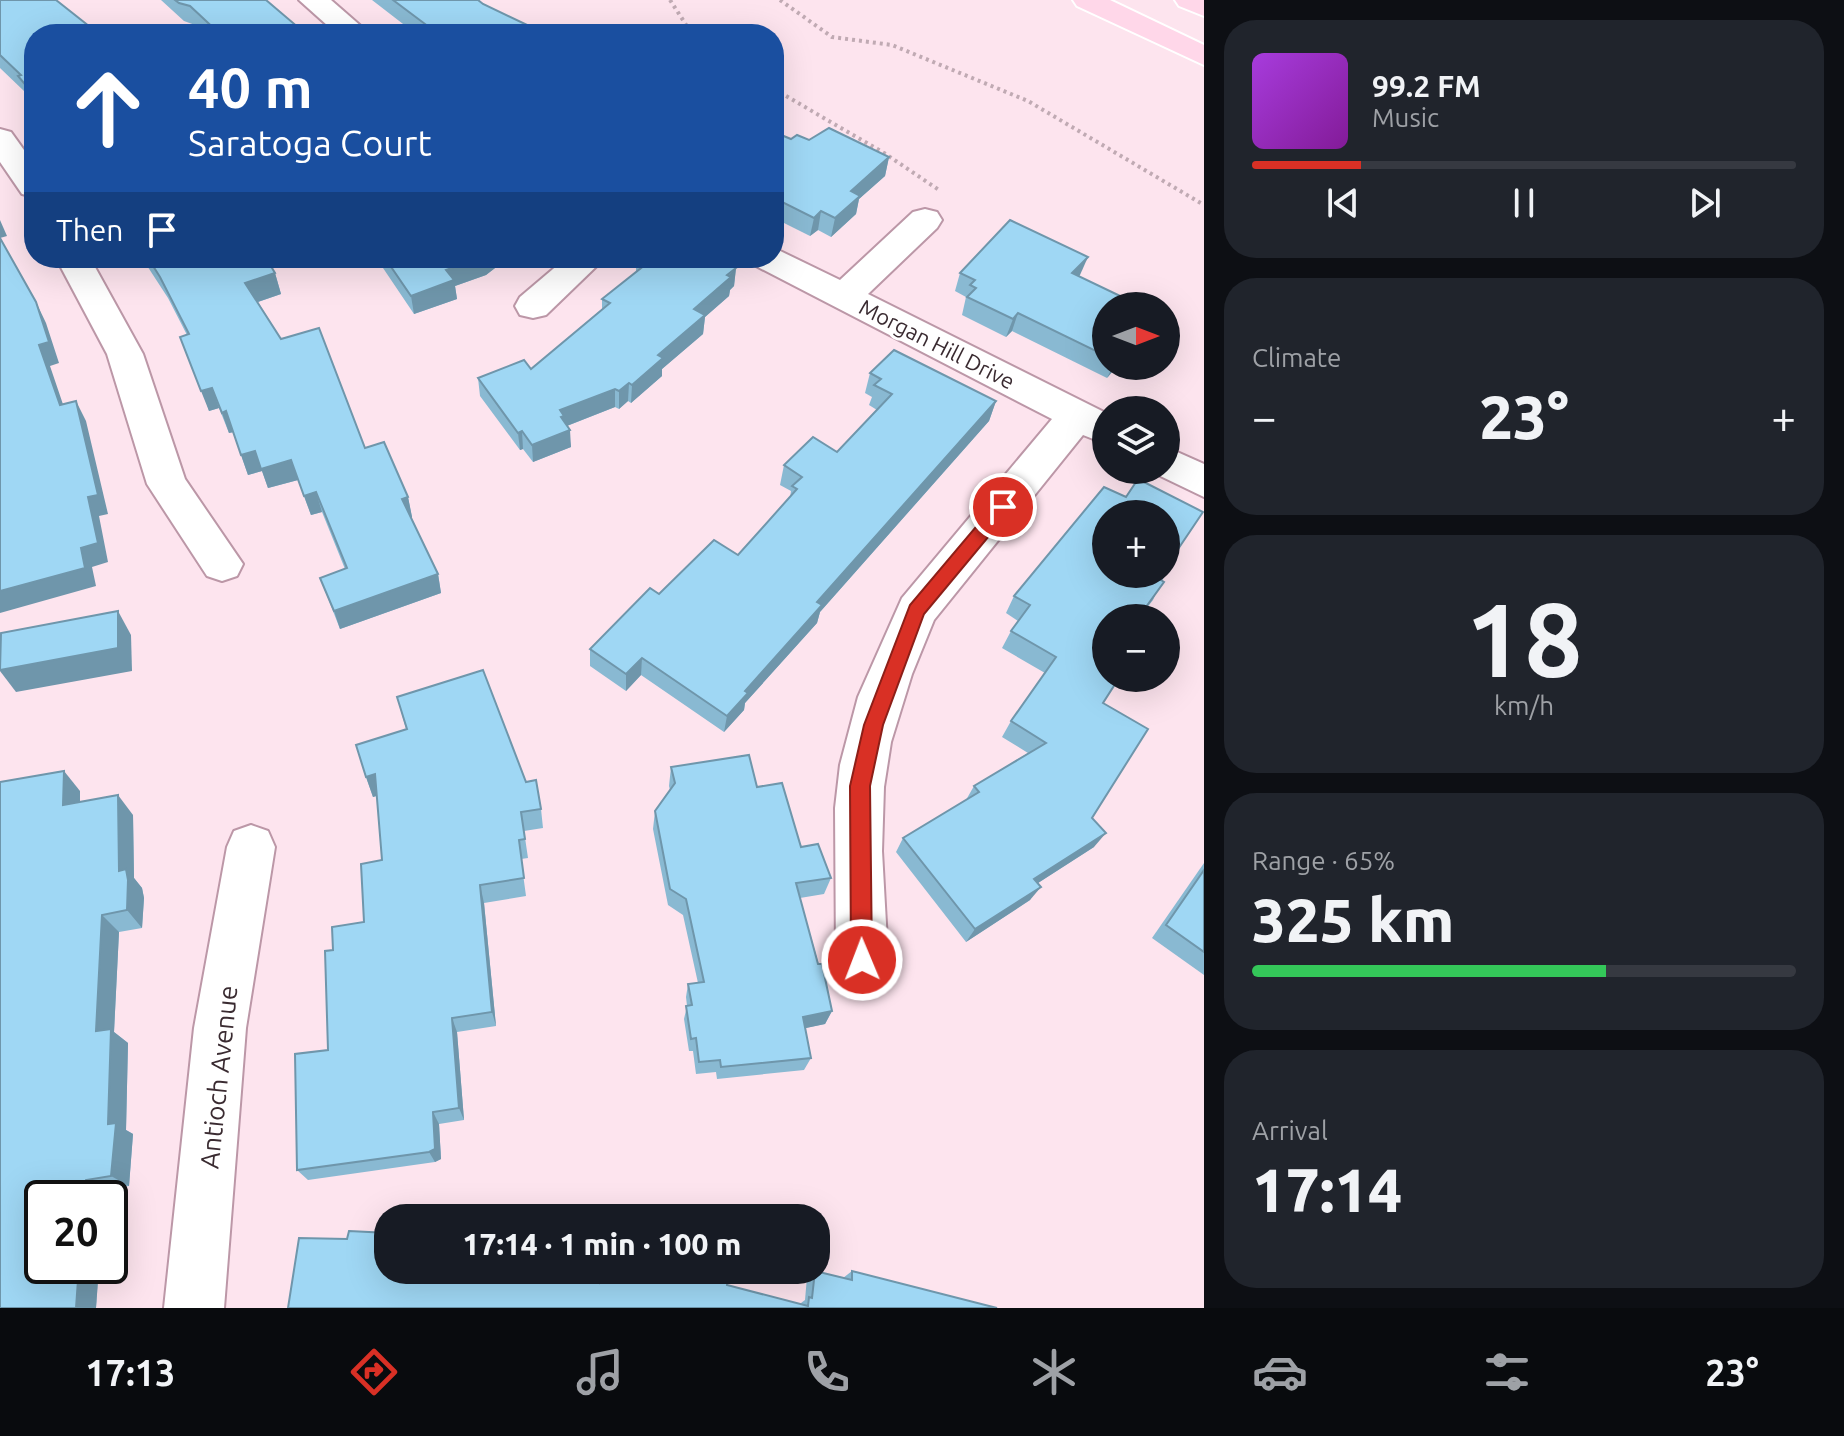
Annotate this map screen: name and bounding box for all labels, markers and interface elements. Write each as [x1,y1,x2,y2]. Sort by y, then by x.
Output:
icon: ahead [56,56,160,160]
text: 40 m [188,56,313,119]
text: 99.2 FM [1372,69,1481,103]
text: Music [1372,103,1439,132]
text: Saratoga Court [188,122,432,163]
icon: previous [1321,181,1365,225]
icon: pause [1502,181,1546,225]
icon: next [1683,181,1727,225]
icon: arrive [140,208,184,252]
text: Then [56,213,124,247]
north arrow [1092,292,1180,380]
map controls [1092,292,1180,692]
street label: Morgan Hill Drive [855,294,1019,394]
text: Climate [1252,343,1341,372]
text: 23° [1479,383,1569,450]
text: − [1252,392,1277,441]
text: + [1771,392,1796,441]
button: layers [1092,396,1180,484]
pin [969,473,1037,541]
icon: arrive [981,485,1025,529]
button: + [1092,500,1180,588]
text: 18 [1465,580,1583,697]
button: − [1092,604,1180,692]
text: km/h [1494,691,1554,720]
text: Range · 65% [1252,846,1395,875]
text: 325 km [1252,886,1454,953]
position arrow [820,918,904,1002]
street label: Antioch Avenue [194,984,243,1170]
text: Arrival [1252,1116,1328,1145]
text: 17:14 [1252,1156,1402,1223]
speed limit sign: 20 [24,1180,128,1284]
text: 17:14 · 1 min · 100 m [463,1227,741,1261]
icon: directions [346,1344,402,1400]
icon: music [572,1344,628,1400]
icon: phone [799,1344,855,1400]
icon: climate [1026,1344,1082,1400]
icon: car [1252,1344,1308,1400]
icon: filters [1479,1344,1535,1400]
text: 17:13 [85,1352,175,1393]
text: 23° [1705,1352,1759,1393]

